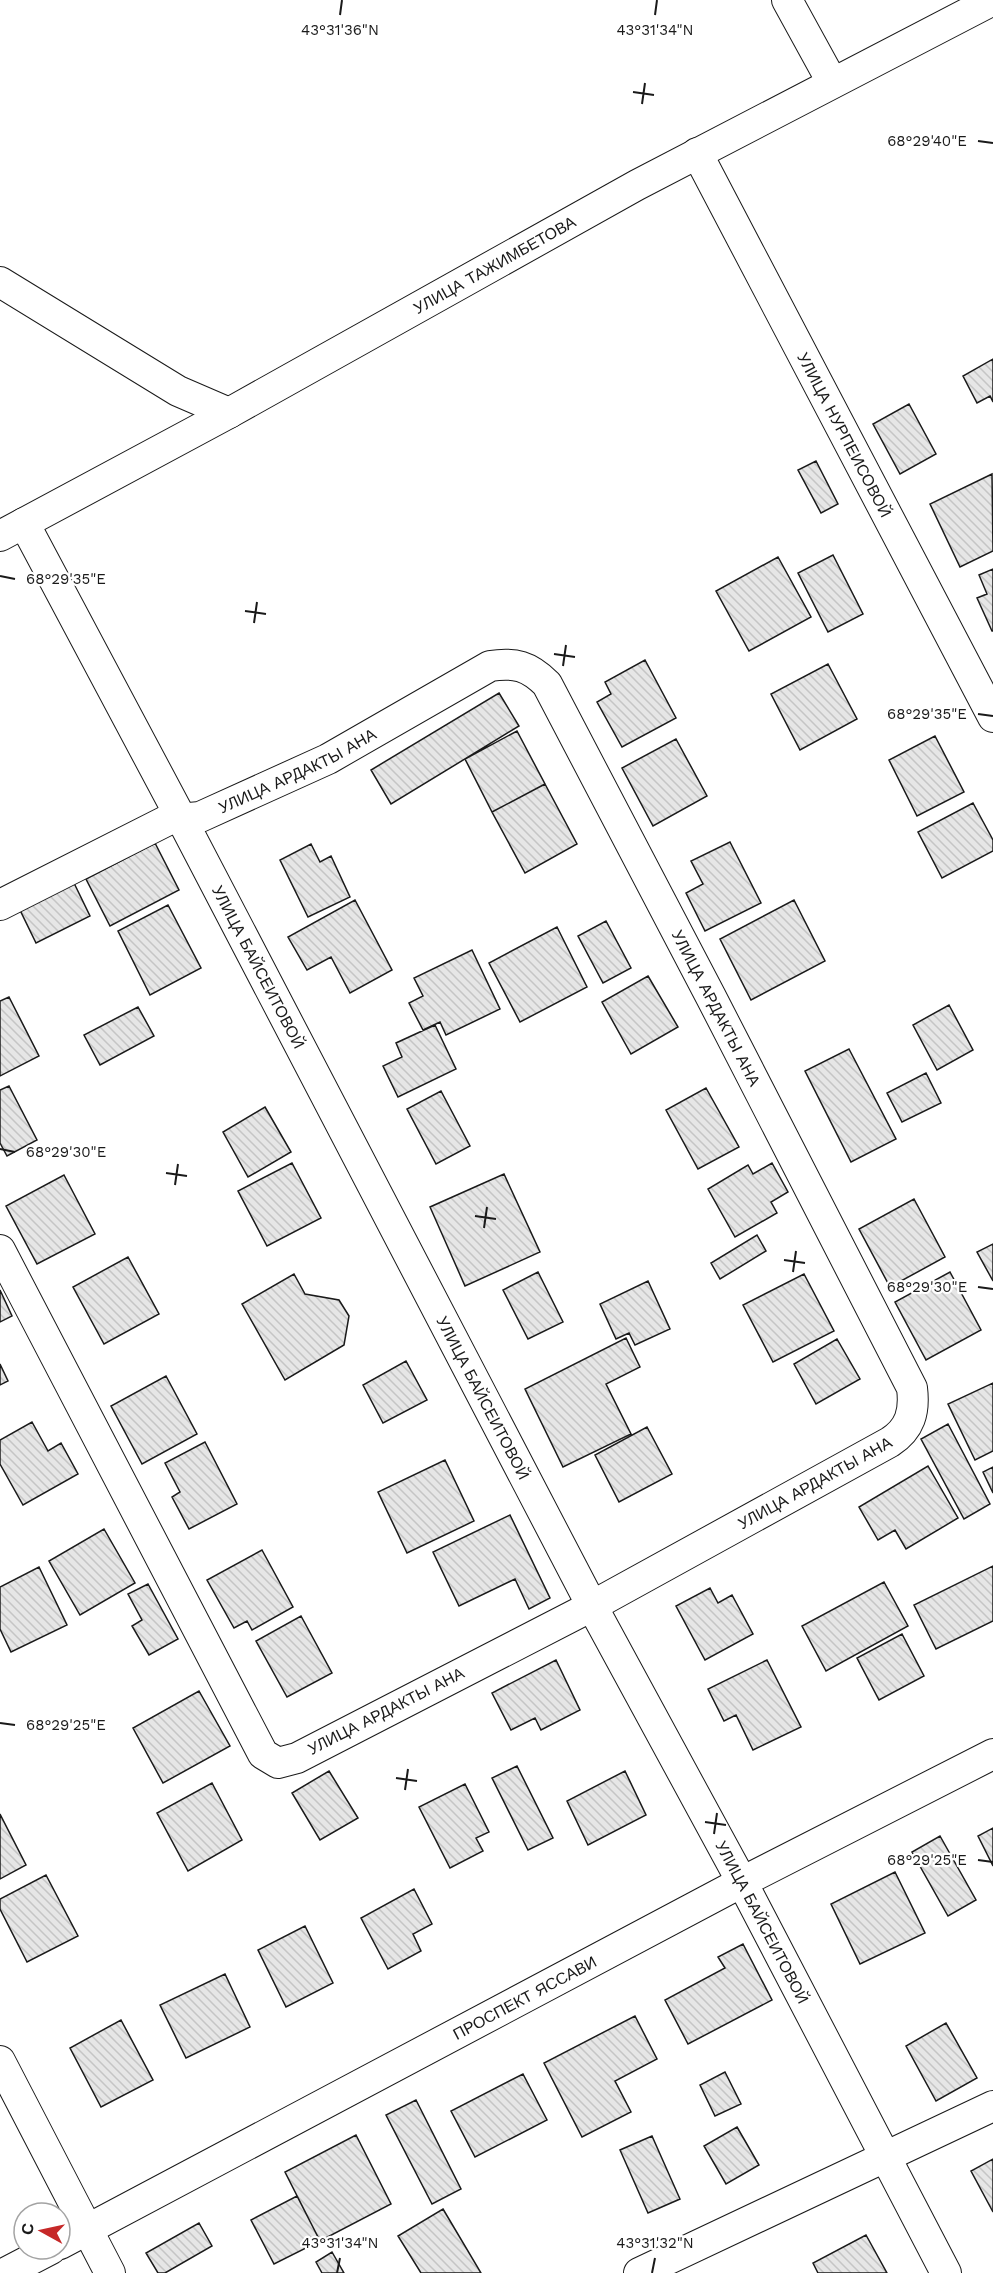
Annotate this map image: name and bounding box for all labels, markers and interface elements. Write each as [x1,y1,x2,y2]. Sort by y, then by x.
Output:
text: 43°31'36"N [301,21,379,39]
text: 43°31'34"N [616,21,694,39]
text: 68°29'40"E [887,132,967,150]
street label: УЛИЦА ТАЖИМБЕТОВА [410,212,579,318]
street label: УЛИЦА НУРПЕИСОВОЙ [794,349,896,520]
text: 68°29'35"E [26,570,106,588]
text: 68°29'35"E [887,705,967,723]
street label: УЛИЦА АРДАКТЫ АНА [215,724,379,817]
street label: УЛИЦА БАЙСЕИТОВОЙ [208,882,309,1052]
street label: УЛИЦА АРДАКТЫ АНА [668,927,765,1089]
text: 68°29'30"E [26,1143,106,1161]
text: 68°29'30"E [887,1278,967,1296]
street label: УЛИЦА БАЙСЕИТОВОЙ [433,1313,534,1482]
street label: УЛИЦА АРДАКТЫ АНА [735,1433,896,1533]
street label: УЛИЦА АРДАКТЫ АНА [305,1663,468,1759]
text: 68°29'25"E [26,1716,106,1734]
street label: УЛИЦА БАЙСЕИТОВОЙ [712,1837,813,2007]
text: 68°29'25"E [887,1851,967,1869]
street label: ПРОСПЕКТ ЯССАВИ [450,1952,600,2043]
north arrow [12,2201,72,2261]
text: С [17,2222,38,2236]
text: 43°31'34"N [301,2234,379,2252]
text: 43°31'32"N [616,2234,694,2252]

